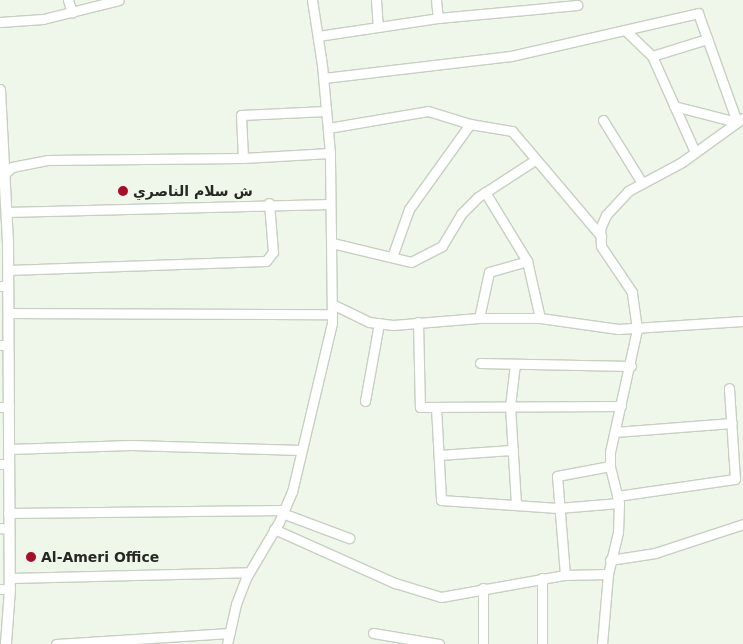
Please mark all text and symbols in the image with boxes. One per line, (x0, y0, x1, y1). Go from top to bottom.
place label: ش سلام الناصري (133, 183, 253, 199)
marker: ش سلام الناصري (117, 185, 129, 197)
place label: Al-Ameri Office (41, 549, 159, 565)
marker: Al-Ameri Office (25, 551, 37, 563)

